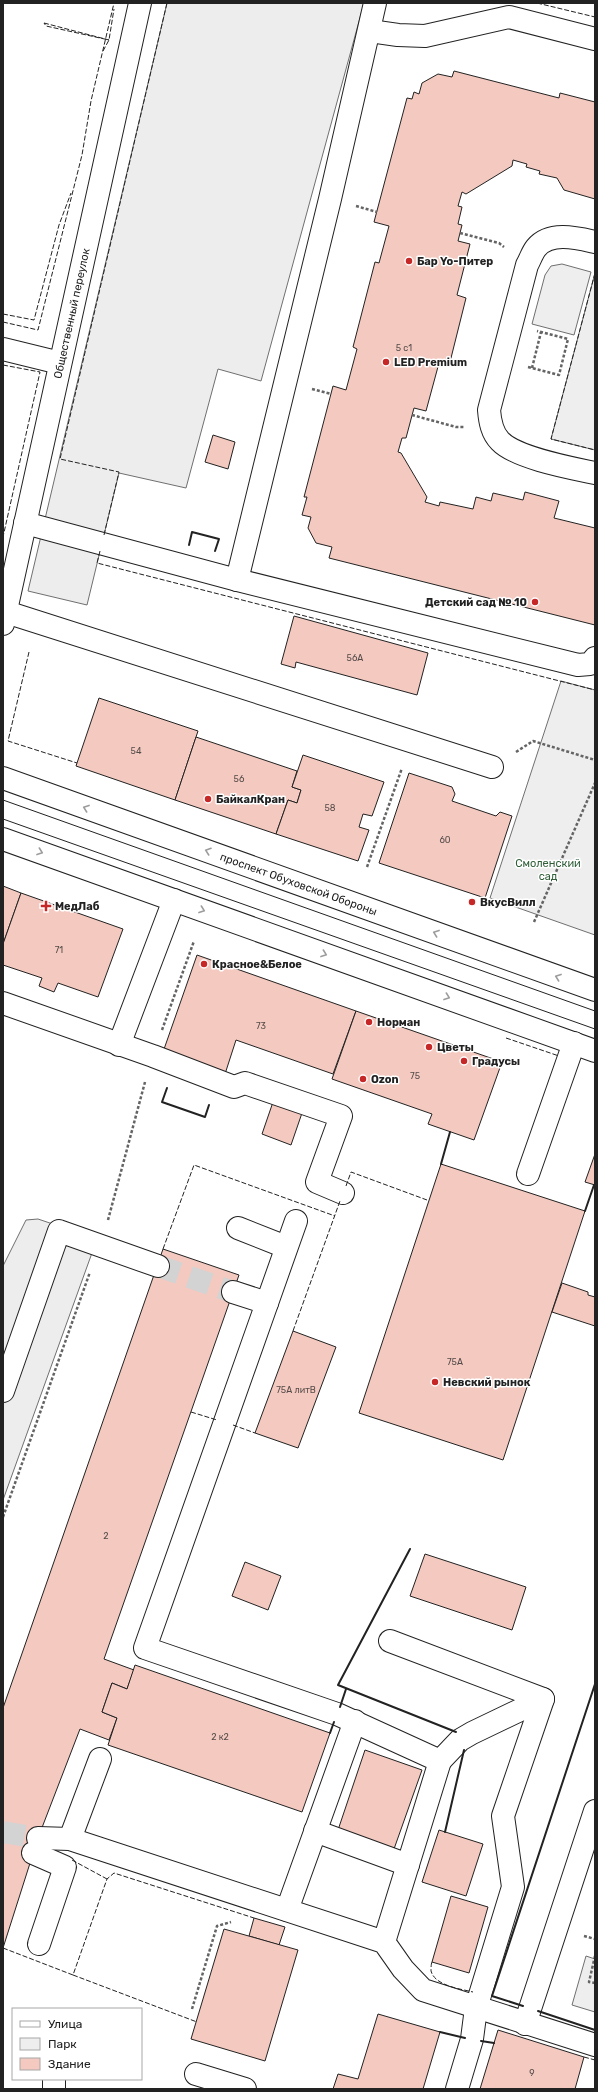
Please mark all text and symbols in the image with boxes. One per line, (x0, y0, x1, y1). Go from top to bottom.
street label: Общественный переулок (51, 247, 93, 380)
place label: Бар Yo-Питер (417, 255, 493, 268)
marker: Бар Yo-Питер (404, 256, 414, 266)
house number: 5 с1 (396, 343, 412, 353)
place label: LED Premium (394, 356, 467, 369)
marker: LED Premium (381, 357, 391, 367)
place label: Детский сад № 10 (425, 596, 527, 609)
marker: Детский сад № 10 (530, 597, 540, 607)
house number: 56А (347, 653, 363, 663)
house number: 54 (131, 746, 142, 756)
house number: 56 (234, 774, 245, 784)
place label: БайкалКран (216, 793, 285, 806)
marker: БайкалКран (203, 794, 213, 804)
house number: 58 (324, 803, 336, 813)
one-way arrow (82, 804, 89, 812)
house number: 60 (439, 835, 451, 845)
one-way arrow (36, 848, 43, 856)
one-way arrow (205, 848, 212, 856)
street label: проспект Обуховской Обороны (218, 850, 379, 918)
park label: Смоленский сад (515, 857, 581, 883)
place label: ВкусВилл (480, 896, 536, 909)
marker: ВкусВилл (467, 897, 477, 907)
marker: МедЛаб (40, 900, 52, 912)
place label: МедЛаб (55, 900, 100, 913)
one-way arrow (198, 906, 205, 914)
one-way arrow (433, 929, 440, 937)
house number: 71 (55, 945, 63, 955)
one-way arrow (321, 949, 328, 957)
place label: Красное&Белое (212, 958, 302, 971)
marker: Красное&Белое (199, 959, 209, 969)
one-way arrow (555, 973, 562, 981)
one-way arrow (443, 993, 450, 1001)
place label: Норман (377, 1016, 420, 1029)
marker: Норман (364, 1017, 374, 1027)
house number: 73 (256, 1021, 266, 1031)
place label: Цветы (437, 1041, 474, 1054)
marker: Цветы (424, 1042, 434, 1052)
place label: Градусы (472, 1055, 520, 1068)
marker: Градусы (459, 1056, 469, 1066)
house number: 75 (410, 1071, 420, 1081)
place label: Ozon (371, 1073, 399, 1086)
marker: Ozon (358, 1074, 368, 1084)
house number: 75А (447, 1357, 463, 1367)
place label: Невский рынок (443, 1376, 531, 1389)
marker: Невский рынок (430, 1377, 440, 1387)
house number: 75А литВ (276, 1385, 316, 1395)
house number: 2 (103, 1531, 109, 1541)
house number: 2 к2 (211, 1732, 229, 1742)
legend (12, 2008, 142, 2080)
text: Улица (48, 2017, 82, 2031)
text: Парк (48, 2037, 77, 2051)
text: Здание (48, 2057, 91, 2071)
house number: 9 (529, 2068, 535, 2078)

